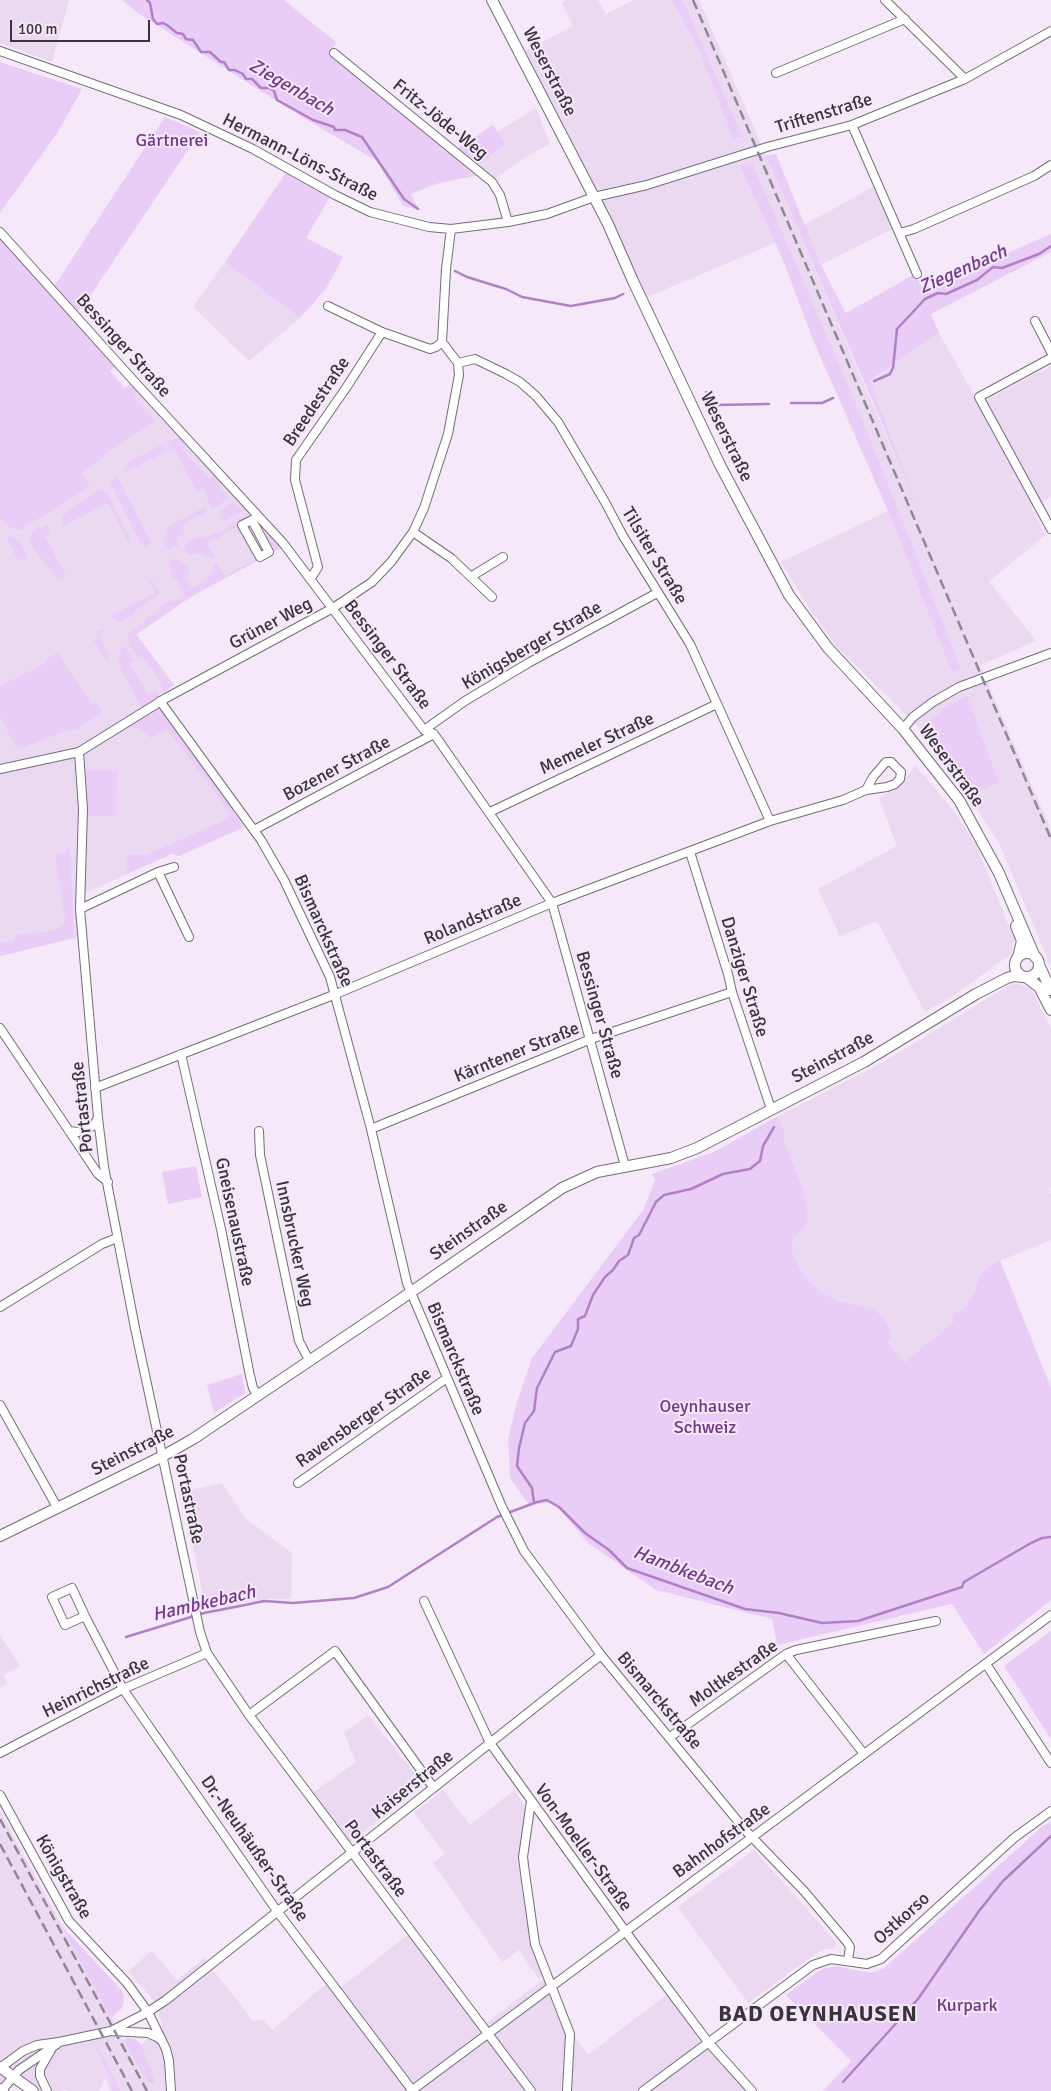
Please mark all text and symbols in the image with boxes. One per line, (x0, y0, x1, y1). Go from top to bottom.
scale bar (12, 10, 152, 42)
text: 100 m (18, 20, 58, 38)
street label: Weserstraße (517, 24, 581, 120)
water label: Ziegenbach (245, 55, 337, 121)
street label: Fritz-Jöde-Weg (388, 75, 492, 165)
street label: Triftenstraße (773, 89, 875, 139)
street label: Hermann-Löns-Straße (219, 109, 381, 207)
park label: Gärtnerei (136, 130, 208, 152)
water label: Ziegenbach (915, 240, 1011, 300)
street label: Bessinger Straße (71, 290, 175, 402)
street label: Breedestraße (279, 353, 355, 451)
street label: Weserstraße (695, 389, 757, 485)
street label: Tilsiter Straße (617, 503, 691, 609)
street label: Grüner Weg (226, 593, 316, 655)
street label: Bessinger Straße (339, 596, 435, 714)
street label: Königsberger Straße (458, 597, 606, 695)
street label: Memeler Straße (536, 708, 658, 780)
street label: Weserstraße (914, 720, 988, 812)
street label: Bozener Straße (280, 732, 394, 806)
street label: Bismarckstraße (289, 871, 357, 991)
street label: Rolandstraße (421, 890, 525, 950)
street label: Danziger Straße (715, 914, 773, 1040)
street label: Bessinger Straße (570, 949, 628, 1081)
street label: Kärntener Straße (451, 1018, 583, 1088)
street label: Steinstraße (788, 1027, 878, 1089)
street label: Portastraße (67, 1060, 99, 1154)
street label: Gneisenaustraße (210, 1156, 258, 1288)
street label: Innsbrucker Weg (270, 1179, 318, 1309)
street label: Steinstraße (426, 1196, 512, 1266)
street label: Bismarckstraße (421, 1299, 489, 1419)
street label: Ravensberger Straße (292, 1363, 436, 1473)
park label: Oeynhauser Schweiz (659, 1396, 751, 1438)
street label: Steinstraße (88, 1421, 178, 1481)
street label: Portastraße (168, 1452, 208, 1546)
water label: Hambkebach (630, 1542, 736, 1600)
water label: Hambkebach (150, 1581, 258, 1627)
street label: Moltkestraße (686, 1636, 782, 1712)
street label: Bismarckstraße (612, 1648, 706, 1754)
street label: Heinrichstraße (39, 1653, 153, 1723)
street label: Kaiserstraße (368, 1746, 458, 1824)
street label: Dr.-Neuhäußer-Straße (195, 1772, 313, 1926)
street label: Von-Moeller-Straße (530, 1780, 636, 1916)
street label: Bahnhofstraße (669, 1799, 775, 1883)
street label: Portastraße (339, 1816, 411, 1902)
street label: Königstraße (30, 1831, 96, 1923)
street label: Ostkorso (870, 1888, 934, 1950)
park label: Kurpark (936, 1995, 998, 2017)
district label: BAD OEYNHAUSEN (717, 2002, 919, 2028)

